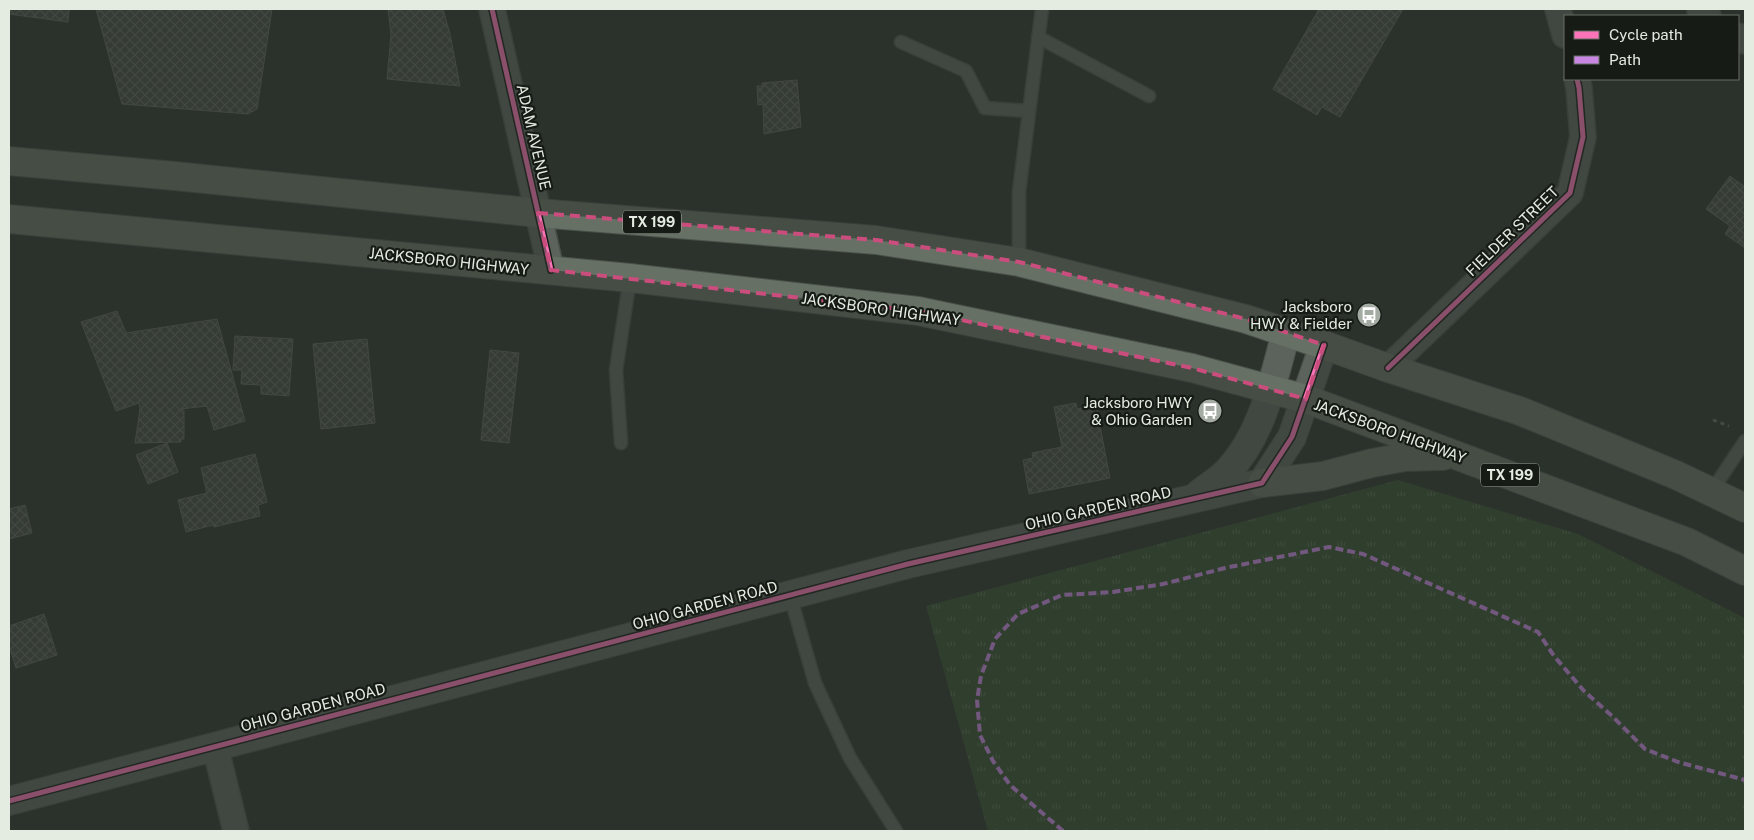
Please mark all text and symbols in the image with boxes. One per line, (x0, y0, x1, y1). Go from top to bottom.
legend (1564, 15, 1739, 80)
text: Cycle path (1609, 26, 1683, 43)
text: Path (1609, 51, 1641, 68)
street label: ADAM AVENUE (514, 83, 554, 191)
street label: FIELDER STREET (1462, 183, 1562, 279)
road number: TX 199 (623, 210, 681, 233)
street label: JACKSBORO HIGHWAY (368, 244, 530, 278)
street label: JACKSBORO HIGHWAY (800, 289, 962, 329)
place label: Jacksboro HWY & Fielder (1250, 298, 1352, 332)
bus stop icon: Jacksboro HWY & Fielder (1356, 302, 1382, 328)
place label: Jacksboro HWY & Ohio Garden (1083, 394, 1192, 428)
street label: JACKSBORO HIGHWAY (1312, 396, 1468, 466)
bus stop icon: Jacksboro HWY & Ohio Garden (1197, 398, 1223, 424)
road number: TX 199 (1481, 464, 1539, 486)
street label: OHIO GARDEN ROAD (1023, 483, 1173, 533)
street label: OHIO GARDEN ROAD (631, 577, 779, 633)
street label: OHIO GARDEN ROAD (239, 679, 387, 735)

